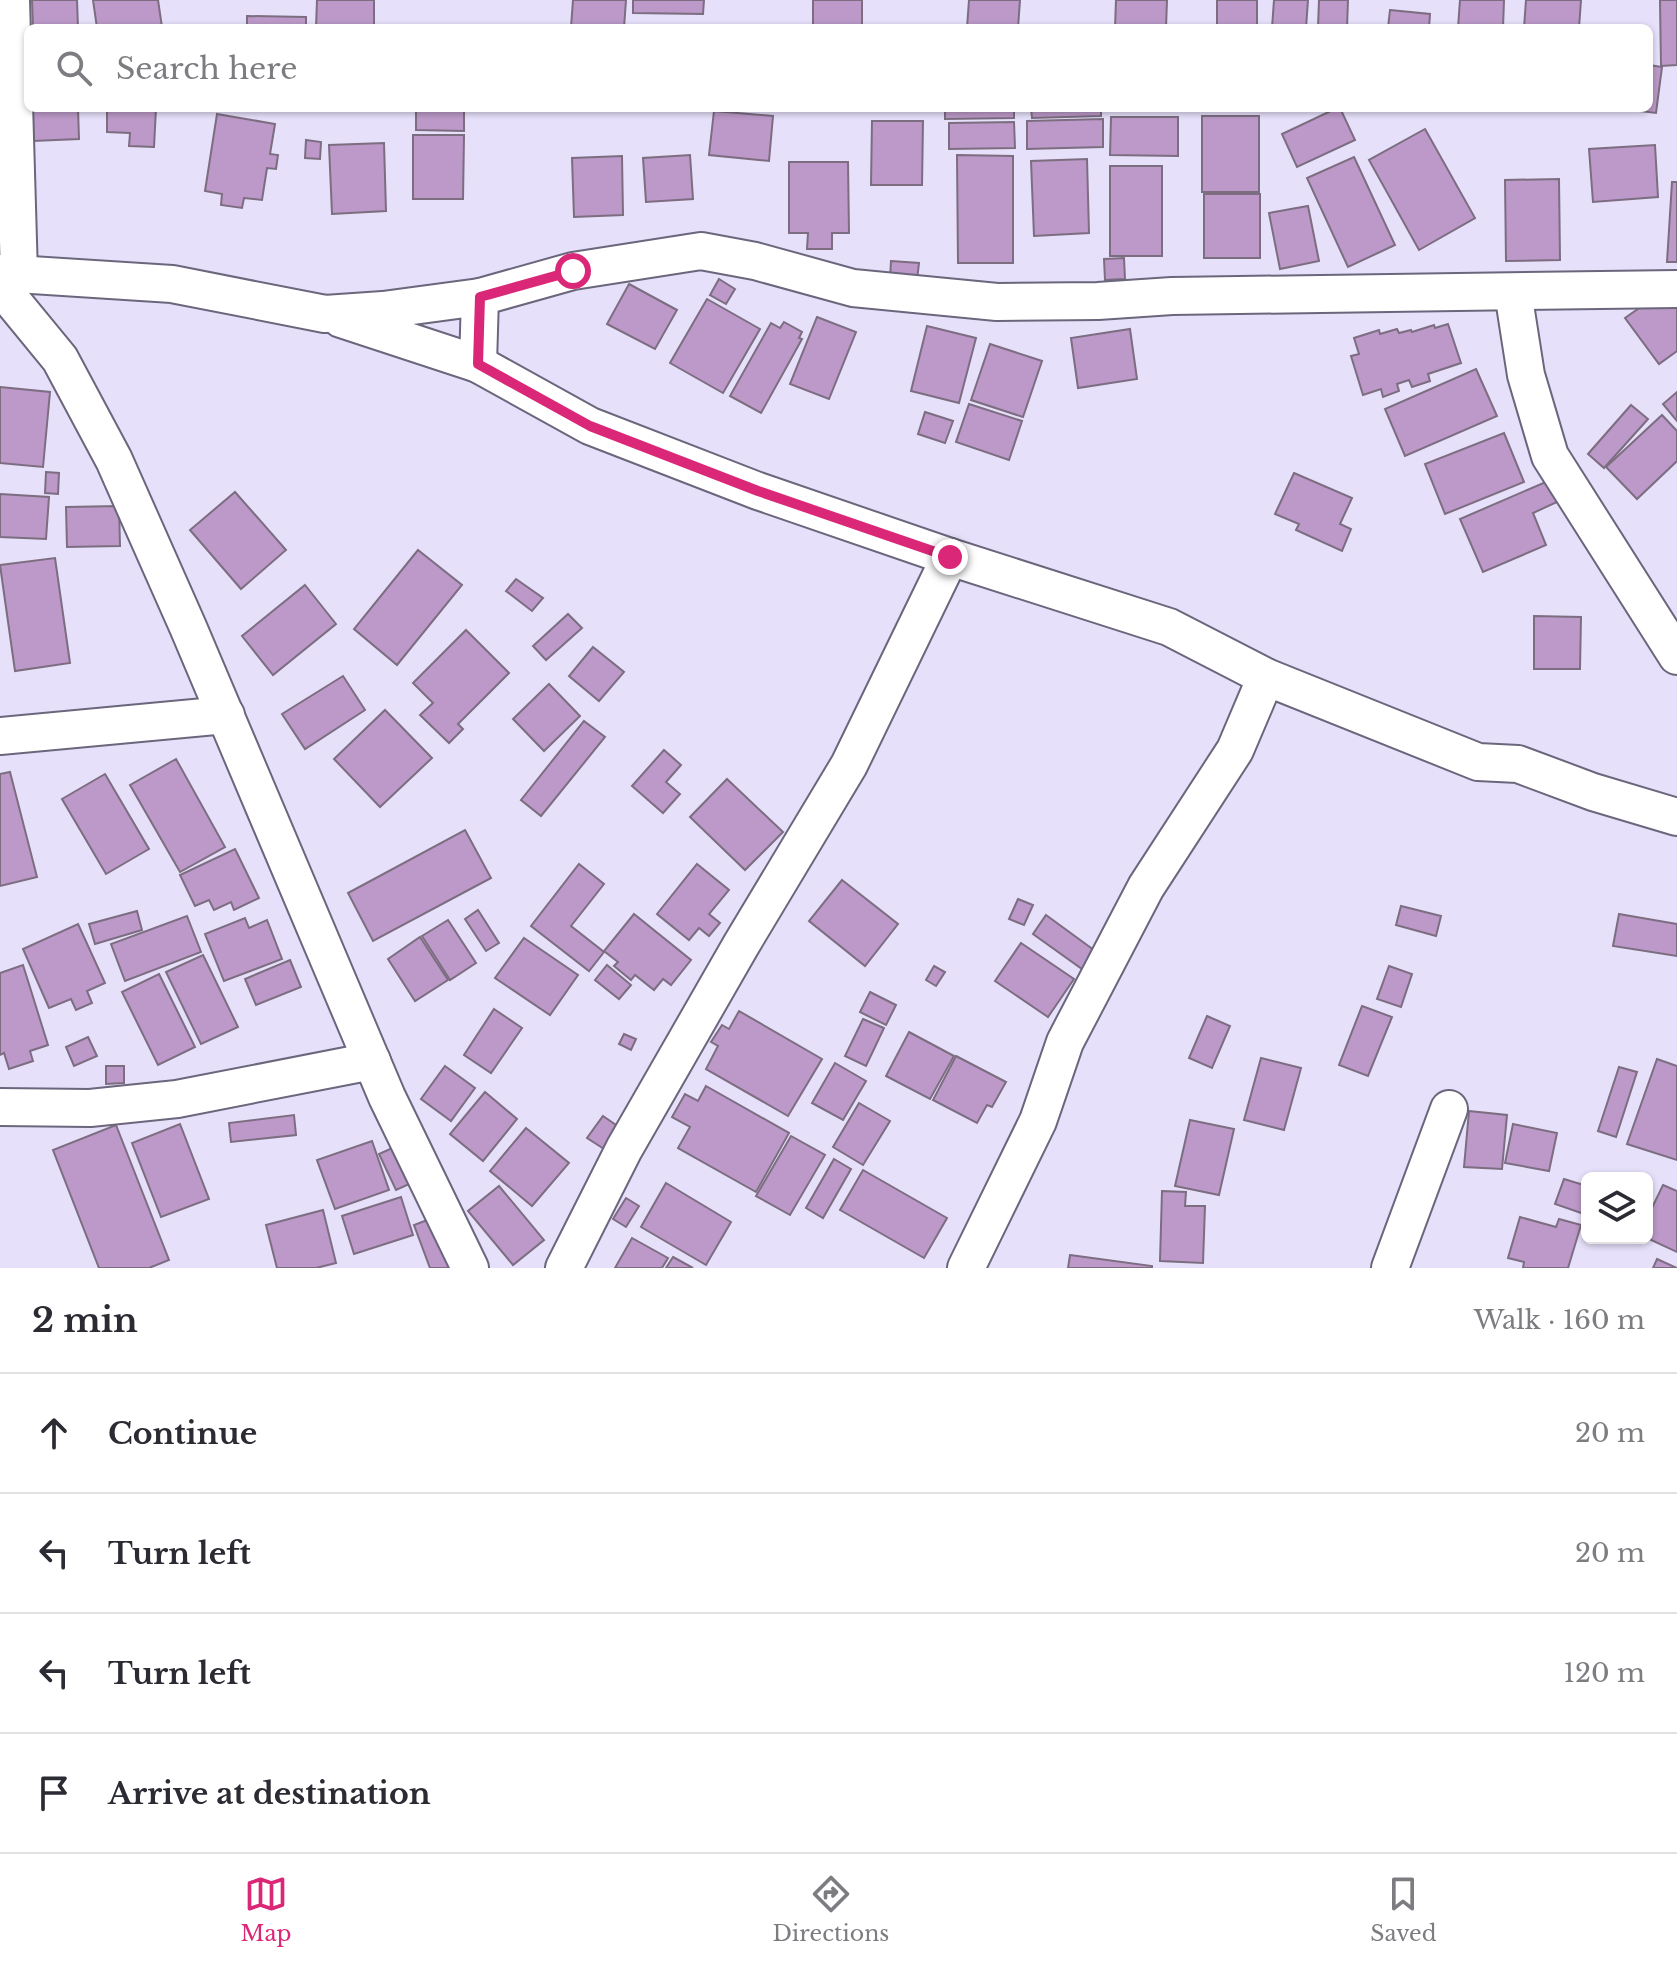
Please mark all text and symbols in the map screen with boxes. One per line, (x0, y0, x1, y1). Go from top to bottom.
search box (24, 24, 1653, 112)
icon: search (52, 46, 96, 90)
text: Search here (116, 50, 297, 87)
route start (555, 253, 591, 289)
route end (932, 539, 968, 575)
map controls (1581, 1172, 1653, 1244)
button: layers (1581, 1172, 1653, 1244)
text: 2 min (32, 1299, 138, 1341)
text: Walk · 160 m (1474, 1304, 1645, 1336)
icon: ahead (32, 1411, 76, 1455)
text: Continue (108, 1415, 257, 1452)
text: 20 m (1575, 1417, 1645, 1449)
icon: left (32, 1531, 76, 1575)
text: Turn left (108, 1535, 251, 1572)
text: 20 m (1575, 1537, 1645, 1569)
icon: left (32, 1651, 76, 1695)
text: Turn left (108, 1655, 251, 1692)
text: 120 m (1563, 1657, 1645, 1689)
icon: arrive (32, 1771, 76, 1815)
text: Arrive at destination (108, 1775, 431, 1812)
tab: Map (240, 1872, 292, 1947)
tab: Directions (772, 1872, 889, 1947)
tab: Saved (1370, 1872, 1437, 1947)

